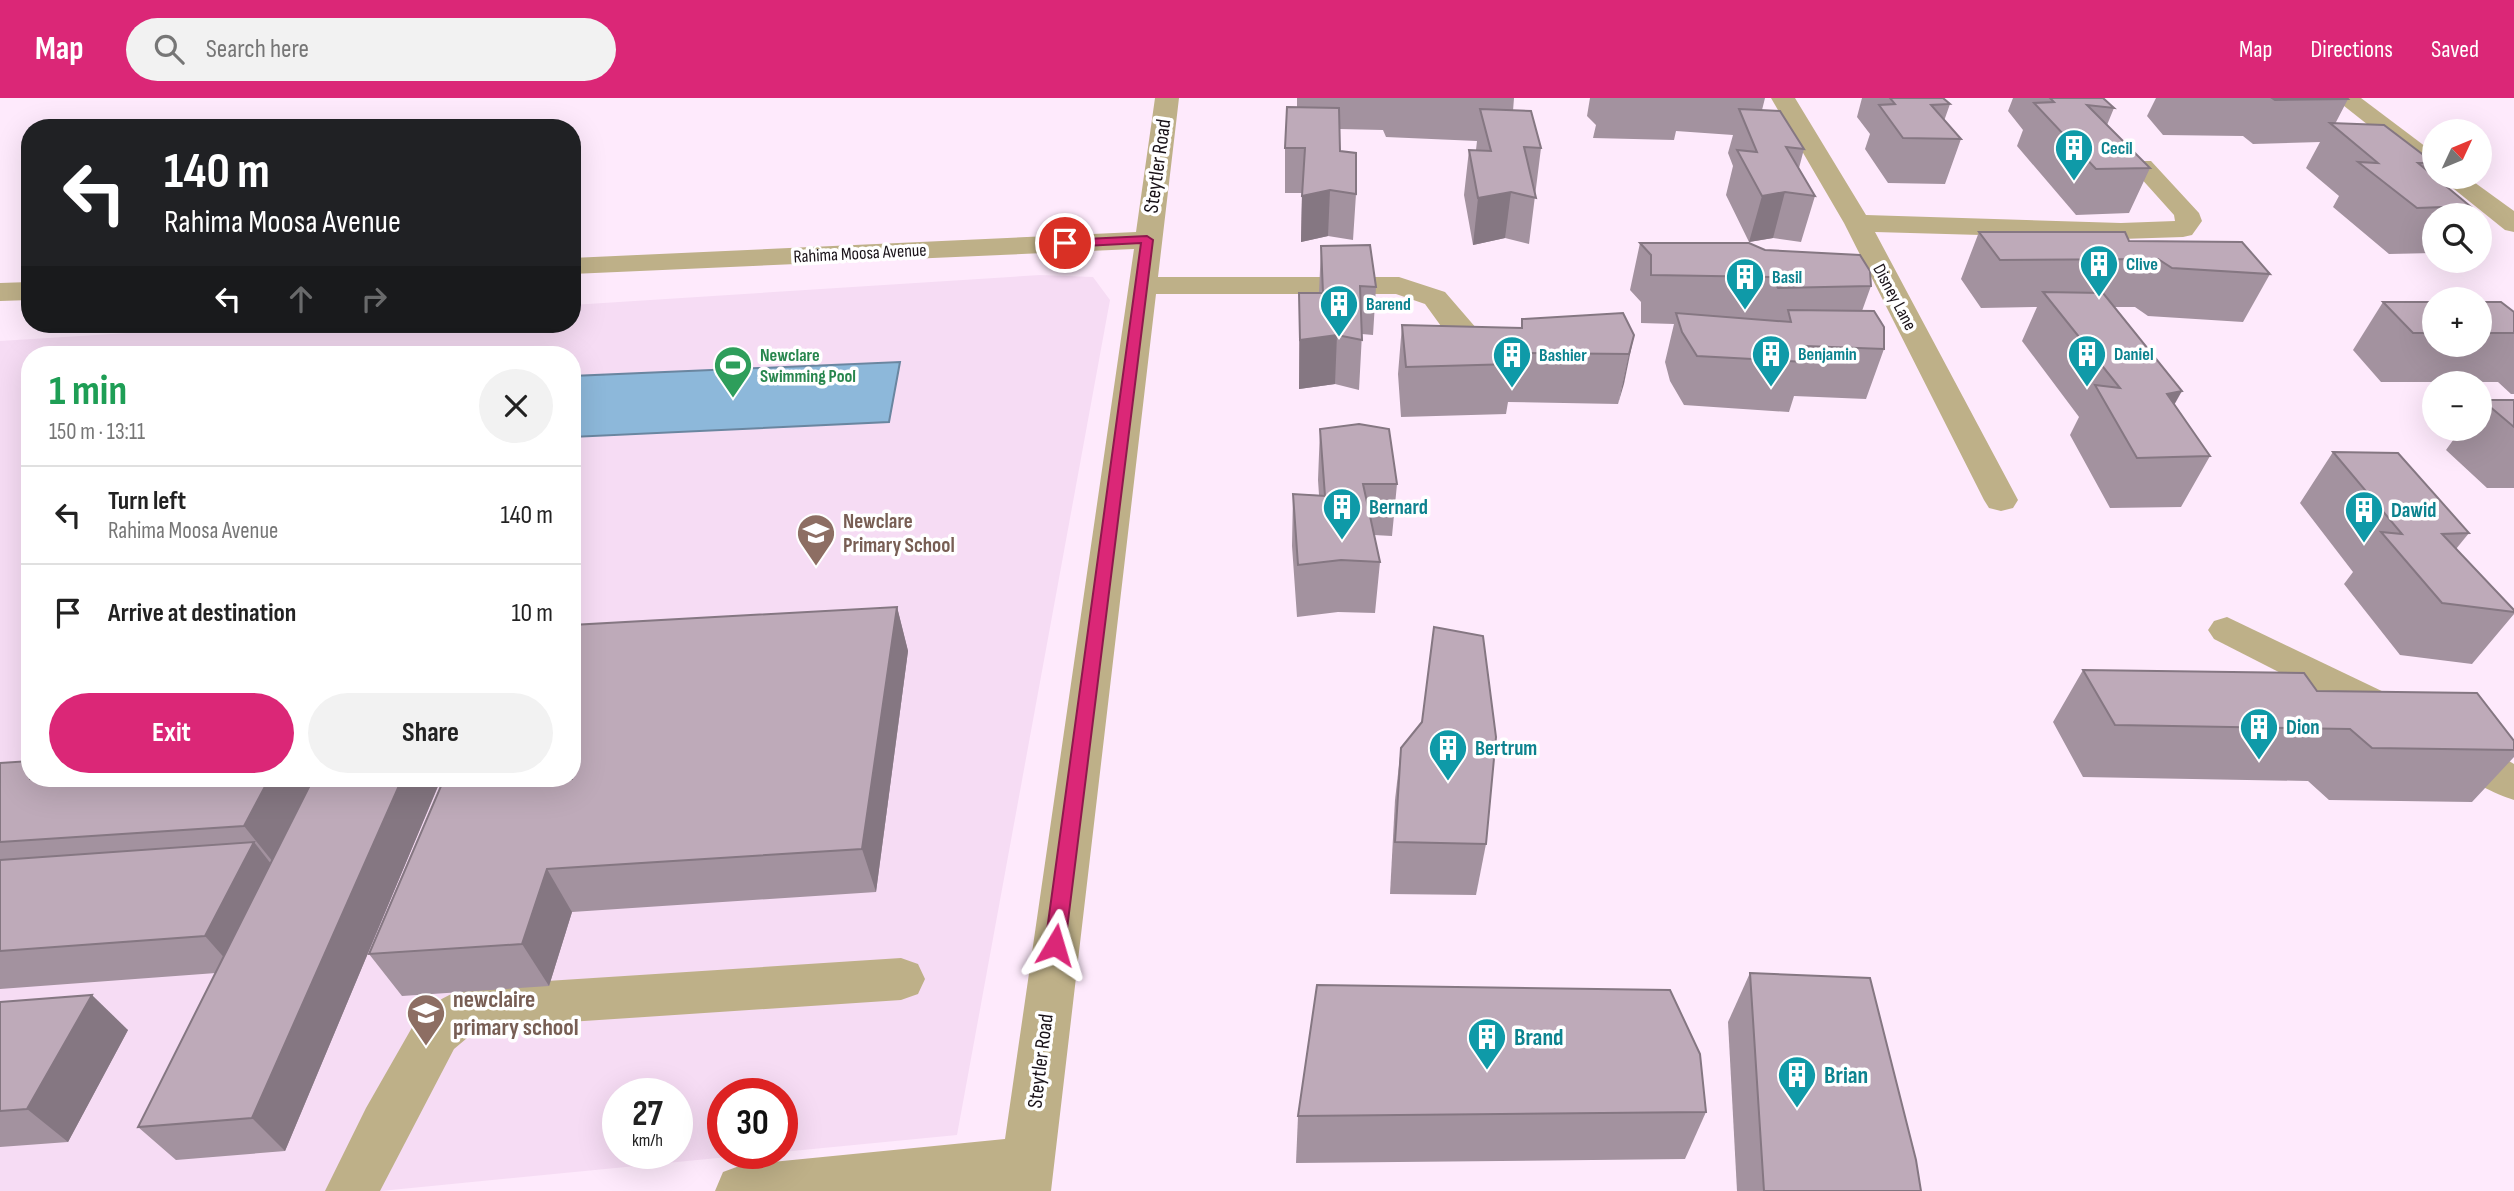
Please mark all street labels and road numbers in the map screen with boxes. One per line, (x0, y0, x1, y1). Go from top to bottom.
street label: Steytler Road (1139, 117, 1176, 215)
street label: Rahima Moosa Avenue (793, 240, 927, 267)
street label: Disney Lane (1868, 261, 1921, 334)
street label: Steytler Road (1022, 1012, 1059, 1110)

